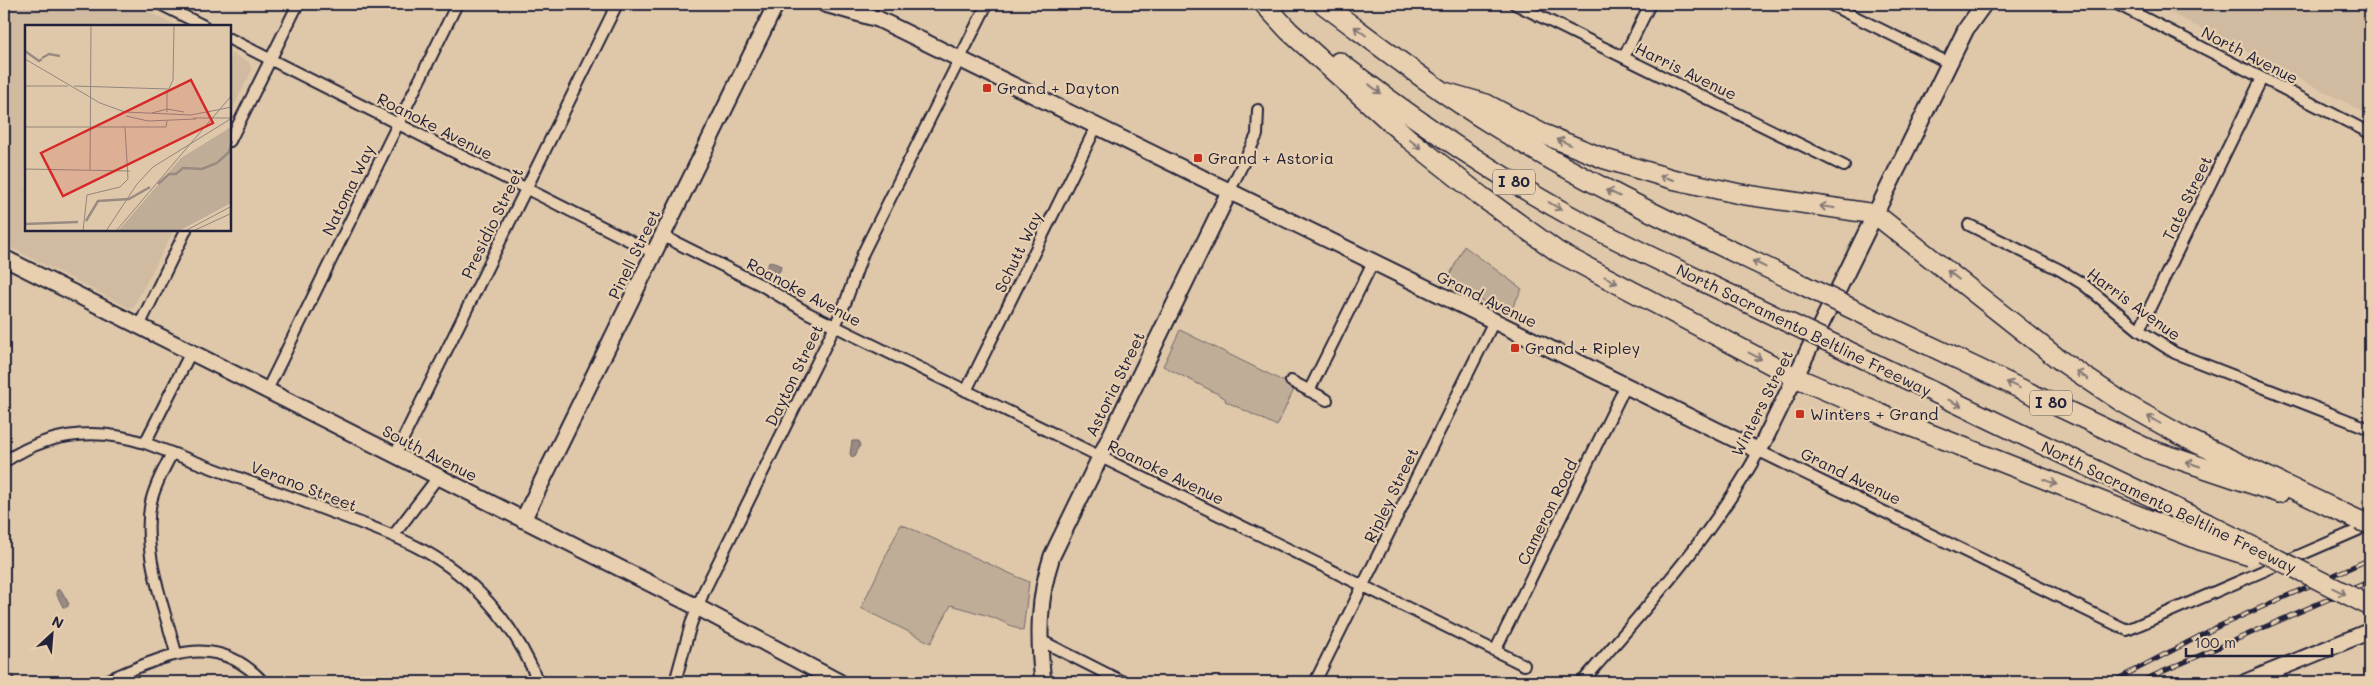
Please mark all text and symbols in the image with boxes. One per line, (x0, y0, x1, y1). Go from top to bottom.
street label: North Avenue (2198, 21, 2302, 88)
inset map (25, 25, 231, 231)
one-way arrow (1353, 26, 1367, 36)
street label: Harris Avenue (1632, 37, 1741, 104)
place label: Grand + Dayton (997, 77, 1119, 98)
marker: Grand + Dayton (981, 82, 993, 94)
one-way arrow (1368, 84, 1381, 95)
street label: Roanoke Avenue (374, 87, 497, 164)
one-way arrow (1557, 137, 1572, 146)
one-way arrow (1408, 138, 1421, 149)
street label: Natoma Way (317, 141, 379, 239)
place label: Grand + Astoria (1208, 147, 1334, 168)
marker: Grand + Astoria (1192, 152, 1204, 164)
street label: Tate Street (2157, 152, 2216, 244)
street label: Presidio Street (456, 164, 528, 282)
road number: I 80 (1493, 170, 1535, 194)
one-way arrow (1660, 172, 1676, 182)
one-way arrow (1606, 188, 1621, 197)
one-way arrow (1819, 201, 1835, 211)
one-way arrow (1547, 202, 1561, 212)
street label: Pinell Street (603, 205, 664, 302)
street label: Schutt Way (989, 208, 1046, 296)
street label: Roanoke Avenue (743, 252, 865, 331)
street label: North Sacramento Beltline Freeway (1673, 258, 1935, 401)
one-way arrow (1752, 259, 1767, 268)
street label: Harris Avenue (2083, 263, 2185, 345)
street label: Grand Avenue (1433, 265, 1541, 332)
one-way arrow (1947, 270, 1960, 281)
one-way arrow (1604, 275, 1619, 285)
street label: Dayton Street (760, 320, 827, 429)
street label: Astoria Street (1080, 328, 1149, 440)
place label: Grand + Ripley (1525, 337, 1640, 358)
marker: Grand + Ripley (1509, 342, 1521, 354)
street label: Winters Street (1726, 346, 1797, 459)
one-way arrow (1748, 351, 1763, 361)
one-way arrow (2075, 370, 2089, 380)
one-way arrow (2005, 379, 2020, 389)
road number: I 80 (2030, 390, 2072, 416)
one-way arrow (1947, 398, 1962, 408)
place label: Winters + Grand (1810, 403, 1938, 424)
marker: Winters + Grand (1794, 408, 1806, 420)
one-way arrow (2147, 414, 2161, 424)
street label: South Avenue (379, 420, 481, 485)
street label: Roanoke Avenue (1105, 434, 1228, 509)
street label: North Sacramento Beltline Freeway (2038, 435, 2300, 578)
street label: Grand Avenue (1797, 442, 1905, 509)
street label: Ripley Street (1358, 444, 1423, 546)
street label: Cameron Road (1512, 455, 1581, 568)
street label: Verano Street (248, 456, 360, 516)
one-way arrow (2186, 459, 2201, 468)
one-way arrow (2042, 478, 2057, 487)
one-way arrow (2331, 587, 2346, 596)
north arrow (28, 608, 78, 658)
text: N (49, 611, 67, 633)
scale bar (2186, 626, 2333, 658)
text: 100 m (2194, 632, 2236, 652)

